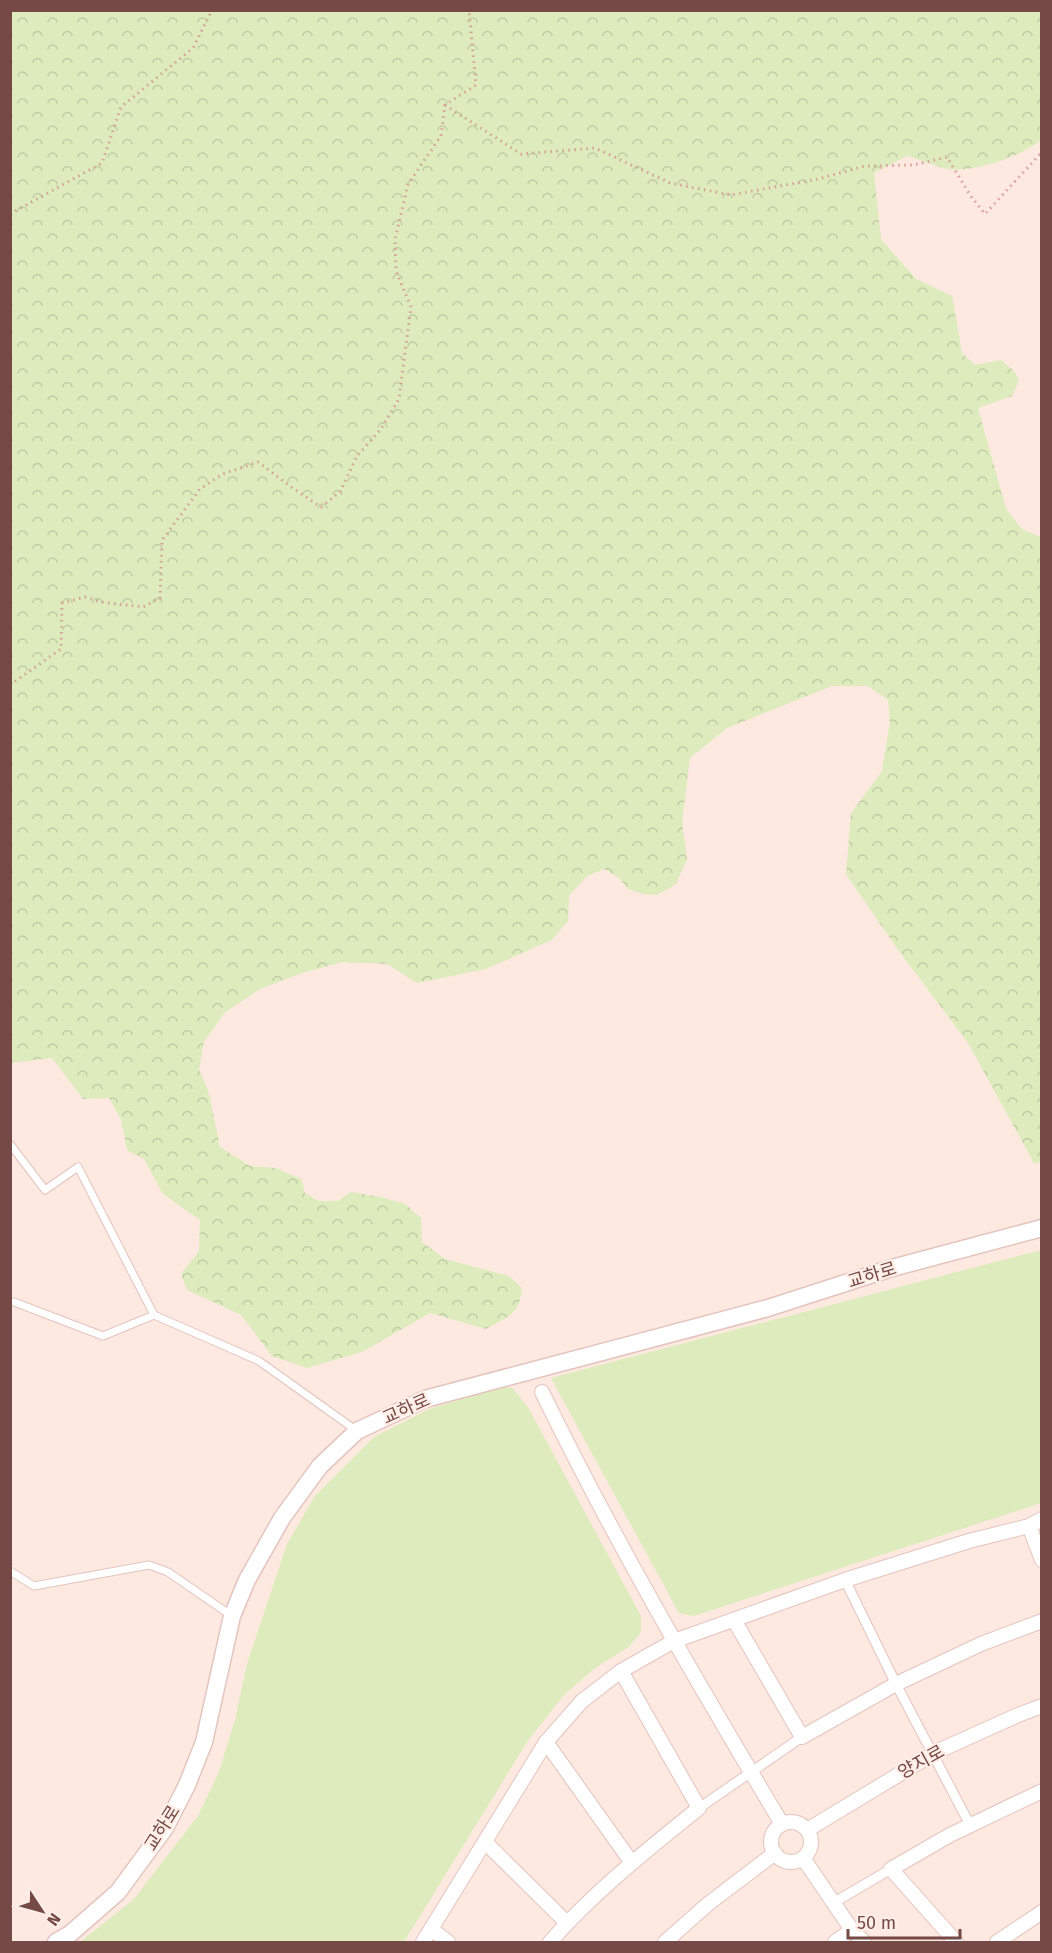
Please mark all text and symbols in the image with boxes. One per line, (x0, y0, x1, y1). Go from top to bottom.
street label: 교하로 (845, 1257, 899, 1293)
street label: 교하로 (379, 1389, 433, 1429)
street label: 양지로 (894, 1740, 948, 1784)
street label: 교하로 (140, 1801, 184, 1855)
north arrow (12, 1881, 72, 1941)
scale bar (848, 1902, 960, 1940)
text: N (43, 1910, 65, 1929)
text: 50 m (857, 1912, 896, 1934)

